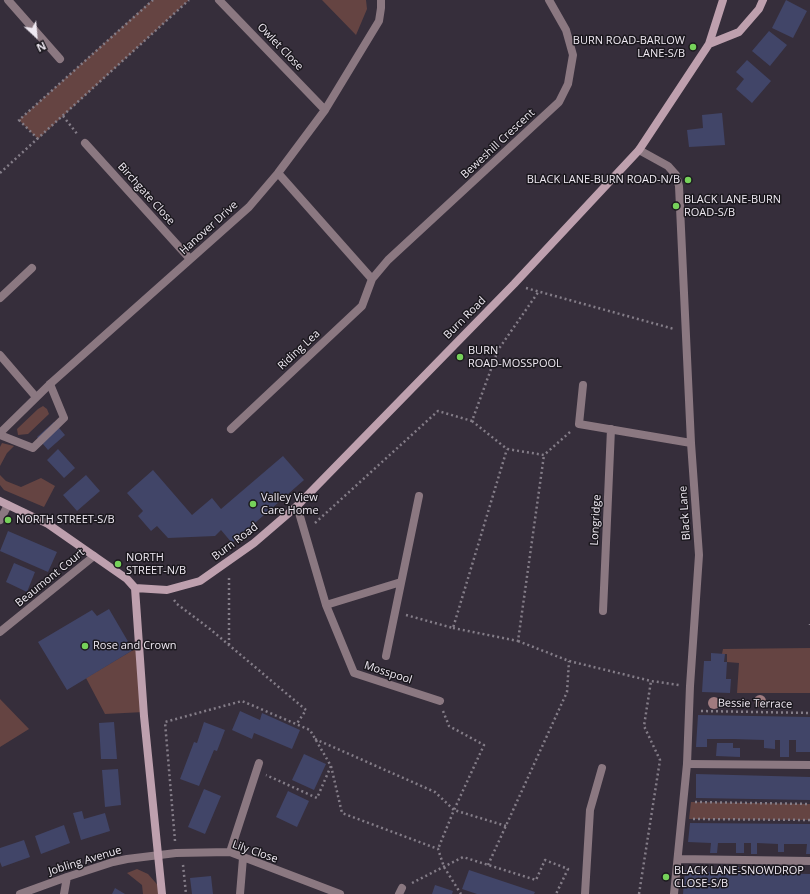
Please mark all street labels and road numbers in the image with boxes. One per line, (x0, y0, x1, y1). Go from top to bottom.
street label: Owlet Close (254, 21, 306, 73)
street label: Beweshill Crescent (458, 106, 538, 182)
street label: Birchgate Close (115, 160, 177, 228)
street label: Hanover Drive (177, 198, 241, 258)
street label: Burn Road (441, 294, 489, 342)
street label: Riding Lea (275, 327, 323, 373)
street label: Black Lane (677, 485, 693, 541)
street label: Longridge (588, 494, 604, 546)
street label: Burn Road (209, 520, 261, 564)
street label: Beaumont Court (13, 546, 87, 610)
street label: Mosspool (362, 659, 414, 687)
street label: Bessie Terrace (718, 697, 792, 711)
street label: Lily Close (230, 838, 280, 866)
street label: Jobling Avenue (47, 844, 123, 878)

